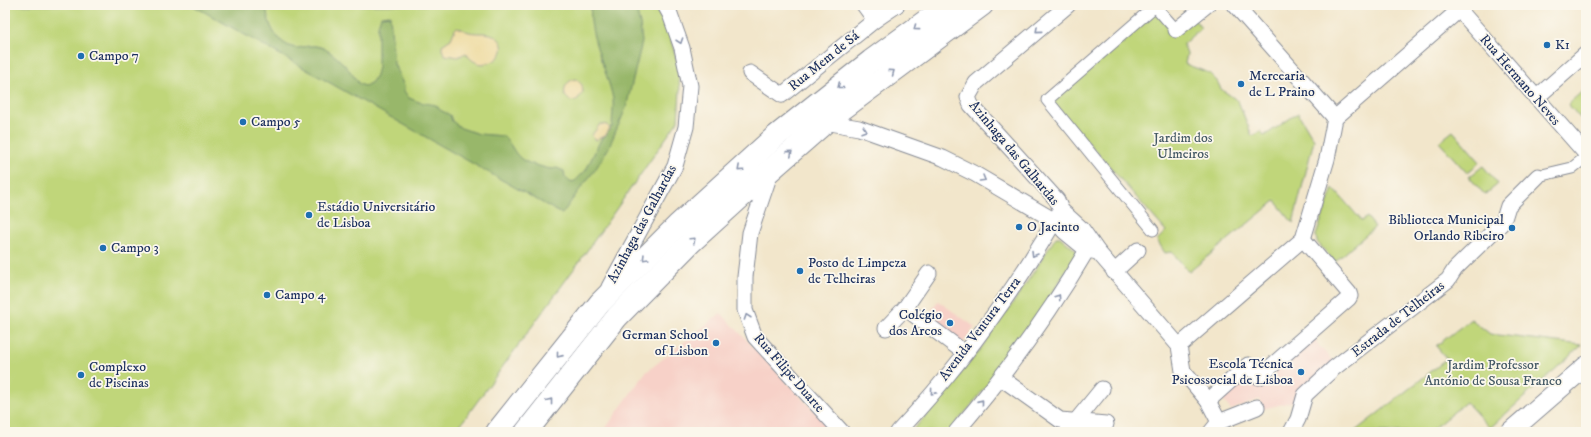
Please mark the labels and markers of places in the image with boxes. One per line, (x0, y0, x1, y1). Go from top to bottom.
place label: K1 (1555, 36, 1570, 54)
marker: K1 (1542, 40, 1552, 50)
place label: Campo 7 (89, 47, 139, 65)
marker: Campo 7 (76, 51, 86, 61)
place label: Mercearia de L Praino (1249, 67, 1315, 101)
marker: Mercearia de L Praino (1236, 79, 1246, 89)
place label: Campo 5 (251, 113, 301, 131)
marker: Campo 5 (238, 117, 248, 127)
place label: Estádio Universitário de Lisboa (317, 198, 435, 232)
marker: Estádio Universitário de Lisboa (304, 210, 314, 220)
place label: Biblioteca Municipal Orlando Ribeiro (1388, 211, 1505, 245)
place label: O Jacinto (1027, 218, 1080, 236)
marker: O Jacinto (1014, 222, 1024, 232)
marker: Biblioteca Municipal Orlando Ribeiro (1507, 223, 1517, 233)
place label: Campo 3 (111, 239, 159, 257)
marker: Campo 3 (98, 243, 108, 253)
place label: Posto de Limpeza de Telheiras (808, 254, 907, 288)
marker: Posto de Limpeza de Telheiras (795, 266, 805, 276)
place label: Campo 4 (275, 286, 327, 304)
marker: Campo 4 (262, 290, 272, 300)
place label: Colégio dos Arcos (889, 306, 942, 340)
marker: Colégio dos Arcos (945, 318, 955, 328)
place label: German School of Lisbon (622, 326, 709, 360)
marker: German School of Lisbon (711, 338, 721, 348)
place label: Escola Técnica Psicossocial de Lisboa (1171, 355, 1293, 389)
place label: Complexo de Piscinas (89, 358, 149, 392)
marker: Escola Técnica Psicossocial de Lisboa (1296, 367, 1306, 377)
marker: Complexo de Piscinas (76, 370, 86, 380)

